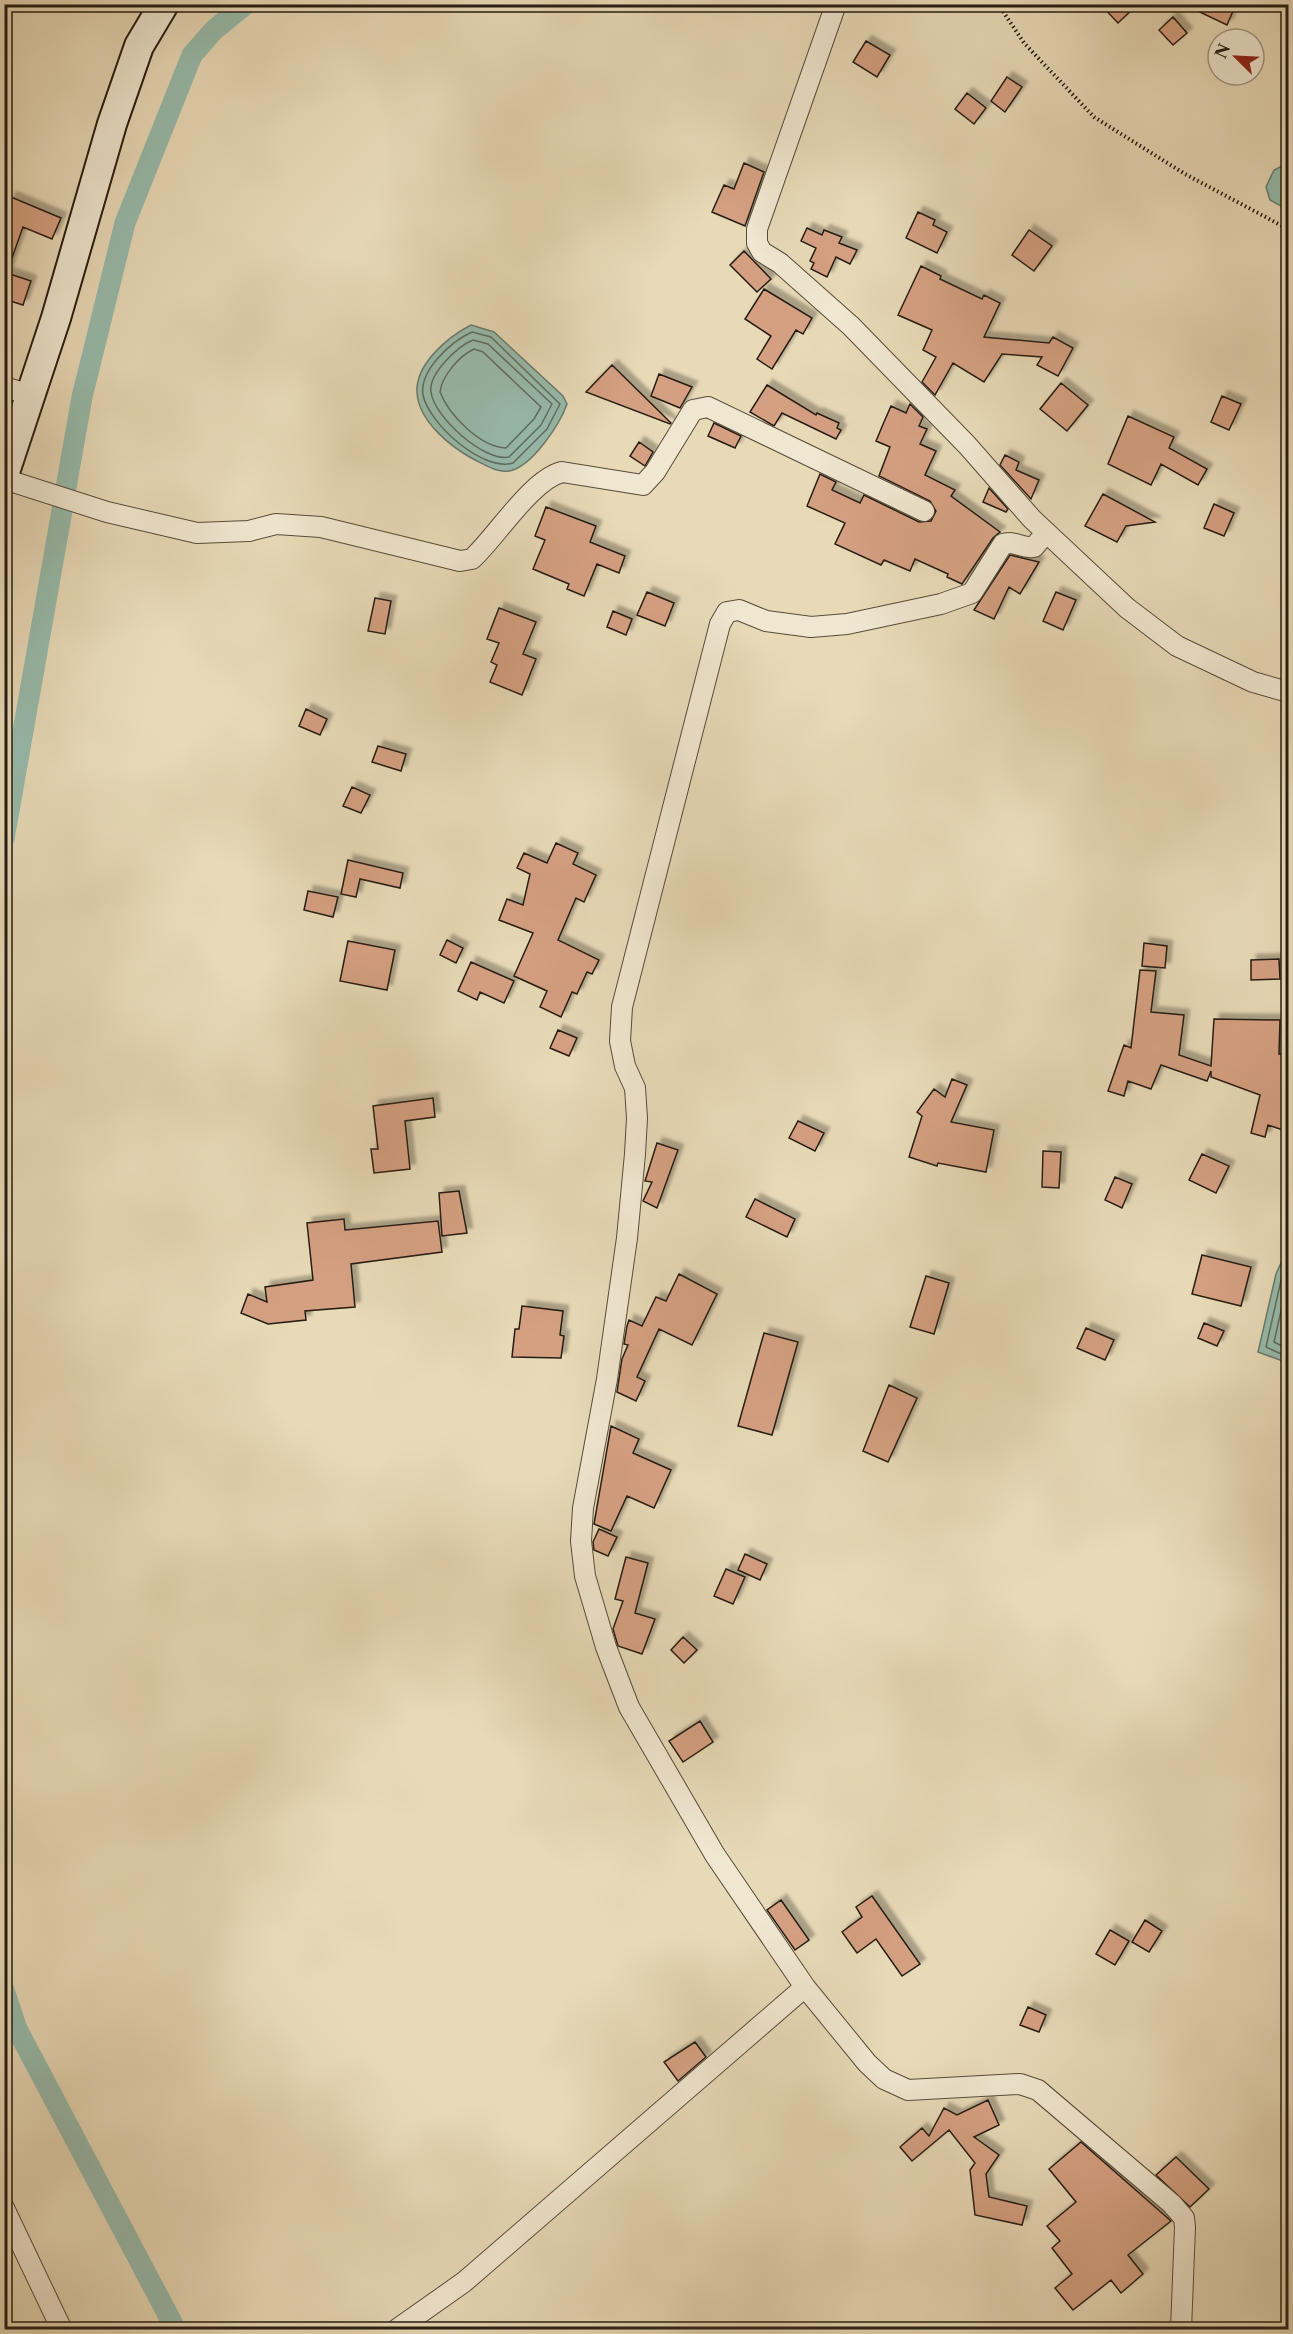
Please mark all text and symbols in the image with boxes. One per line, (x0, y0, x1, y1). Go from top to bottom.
north arrow (1206, 27, 1266, 87)
text: N (1210, 40, 1234, 61)

